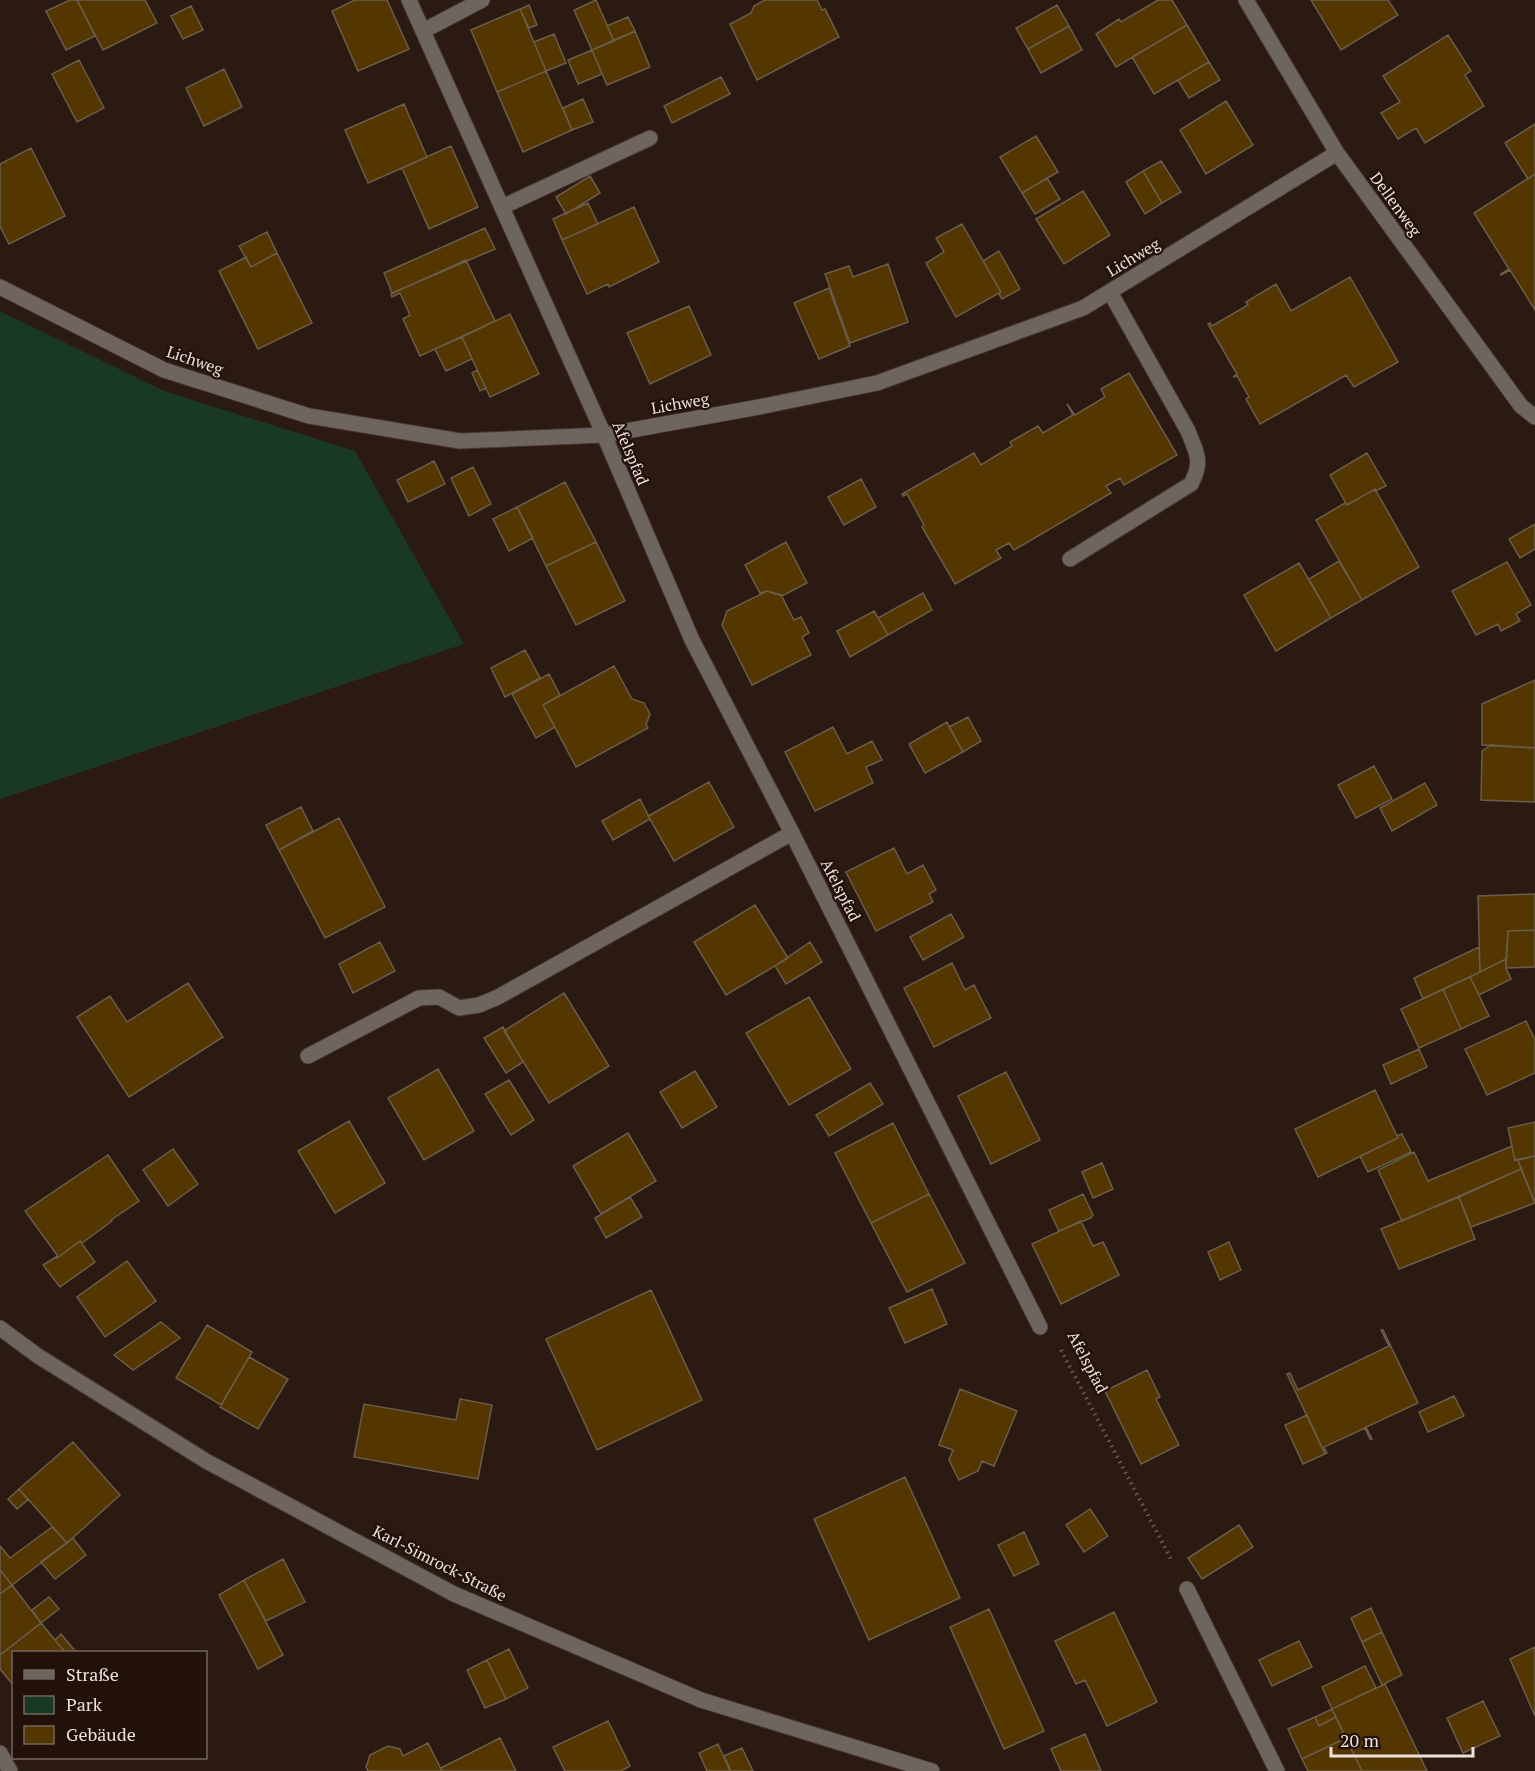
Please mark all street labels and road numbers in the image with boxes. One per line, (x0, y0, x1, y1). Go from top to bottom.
street label: Dellenweg (1365, 167, 1427, 241)
street label: Lichweg (1102, 232, 1164, 281)
street label: Lichweg (164, 340, 227, 380)
street label: Lichweg (649, 387, 711, 419)
street label: Afelspfad (608, 418, 654, 488)
street label: Afelspfad (816, 855, 866, 925)
street label: Afelspfad (1062, 1327, 1114, 1397)
street label: Karl-Simrock-Straße (369, 1520, 511, 1606)

